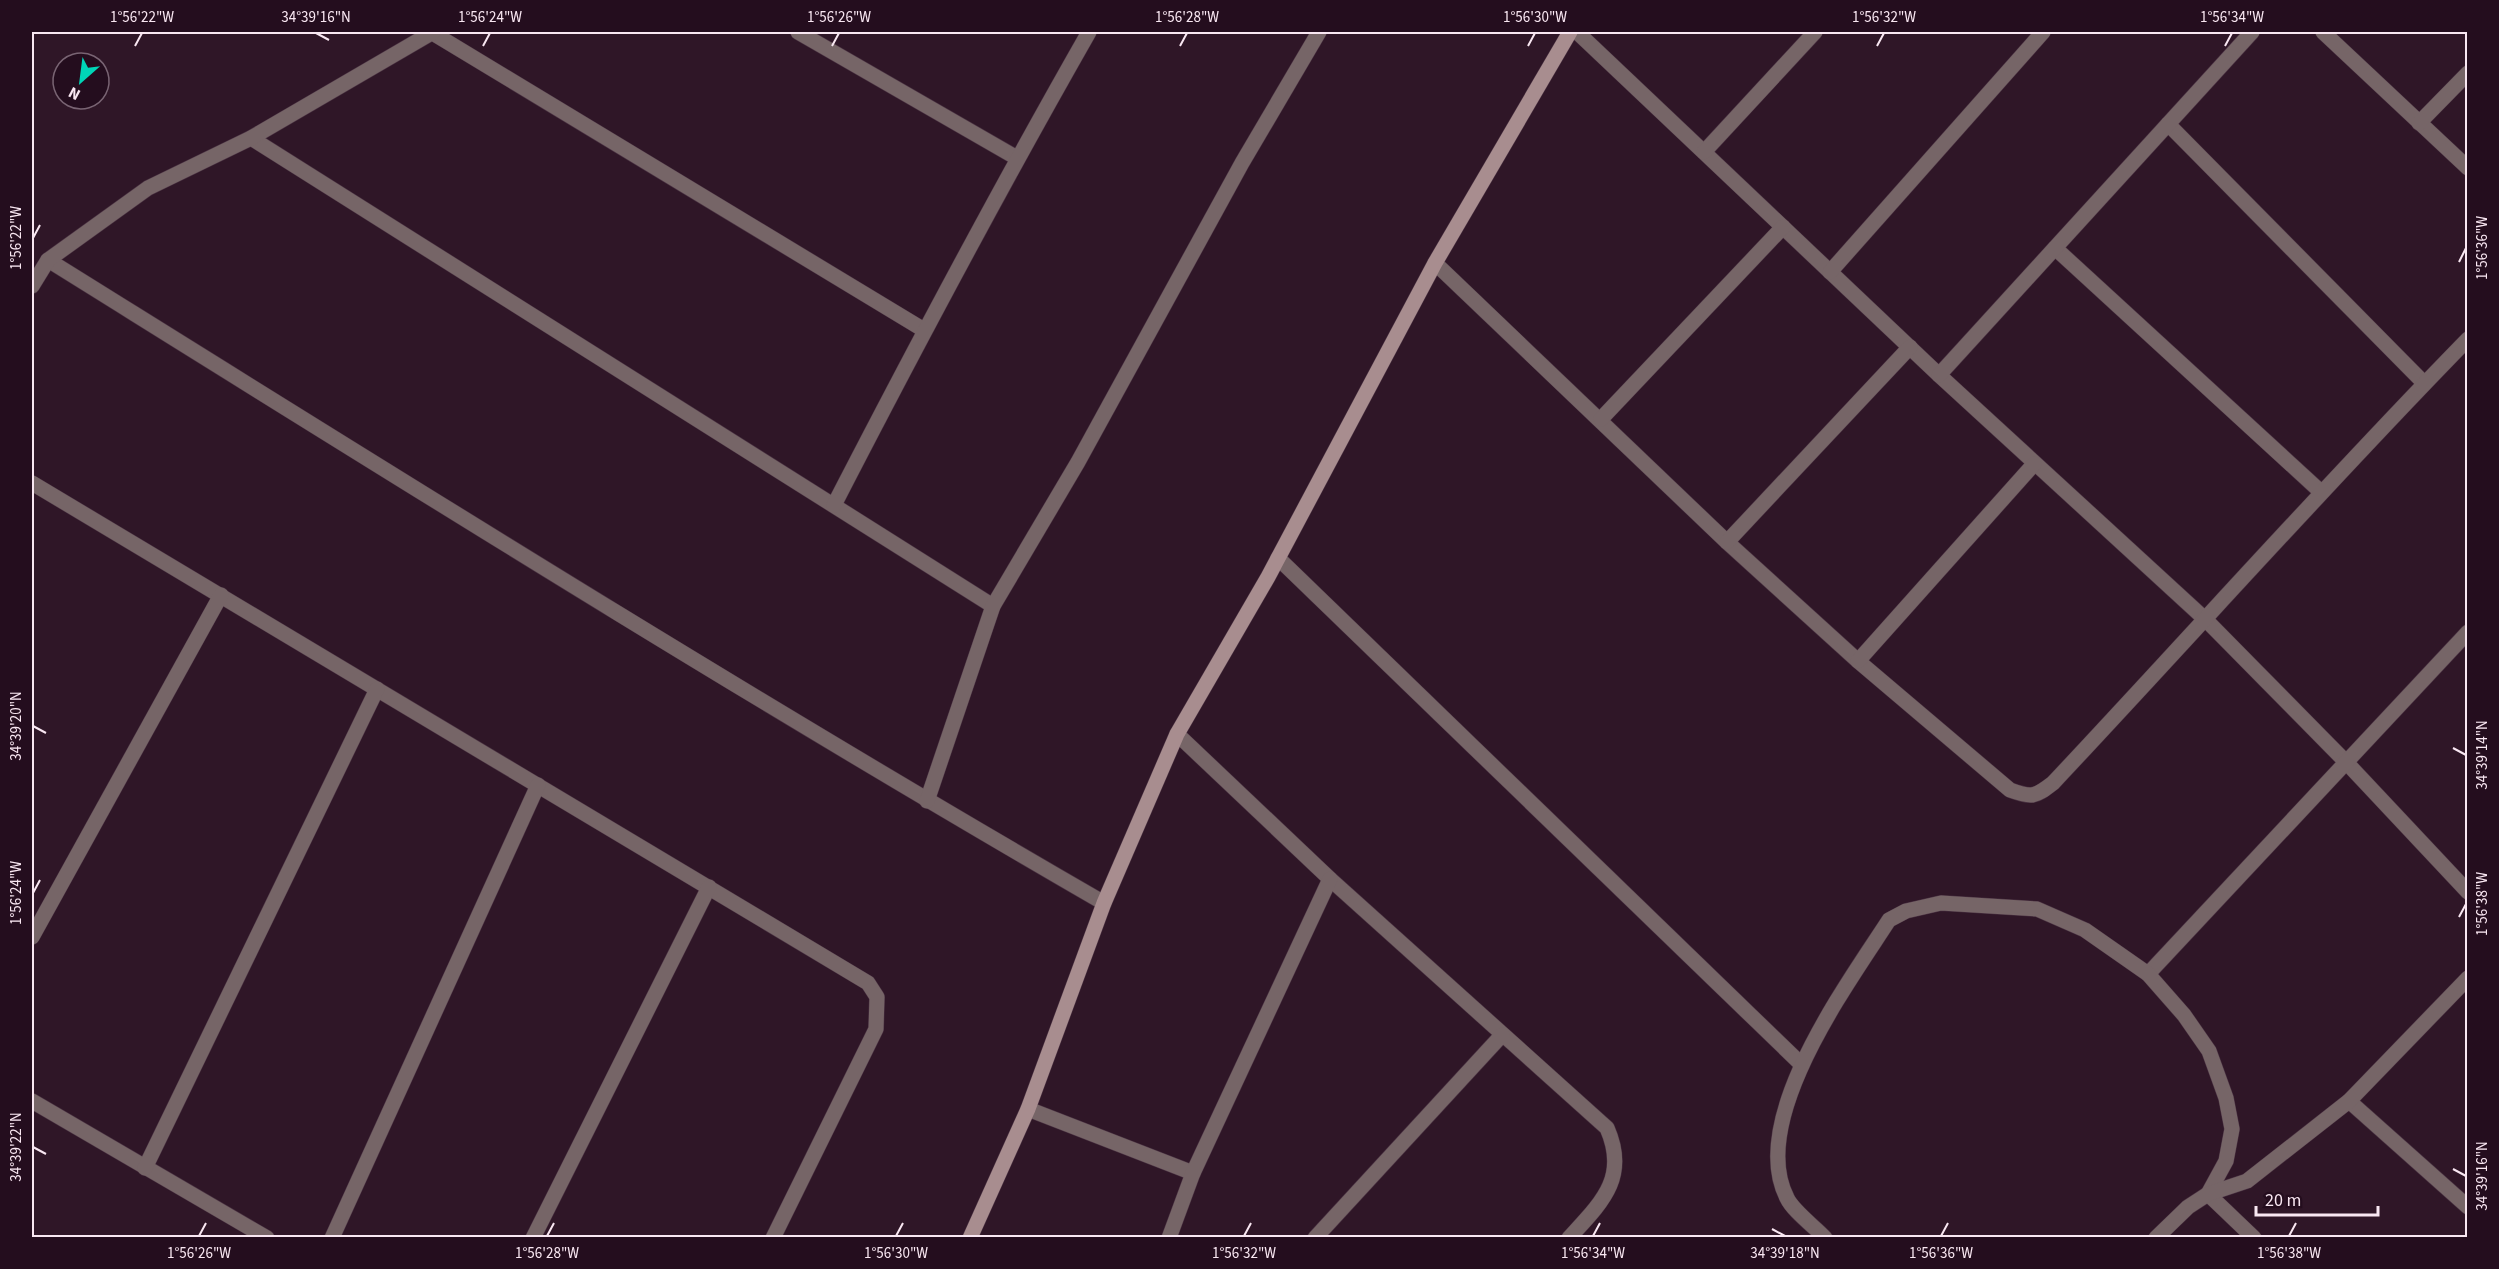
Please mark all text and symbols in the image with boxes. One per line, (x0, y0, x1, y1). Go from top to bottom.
text: 1°56'22"W (110, 7, 174, 28)
text: 34°39'16"N (281, 7, 351, 28)
text: 1°56'24"W (458, 7, 522, 28)
text: 1°56'26"W (807, 7, 871, 28)
text: 1°56'28"W (1155, 7, 1219, 28)
text: 1°56'30"W (1503, 7, 1567, 28)
text: 1°56'32"W (1852, 7, 1916, 28)
text: 1°56'34"W (2200, 7, 2264, 28)
north arrow (51, 51, 111, 111)
text: N (65, 81, 84, 106)
text: 1°56'22"W (6, 206, 27, 270)
text: 1°56'36"W (2472, 216, 2493, 280)
text: 34°39'20"N (6, 691, 27, 761)
text: 34°39'14"N (2472, 720, 2493, 790)
text: 1°56'24"W (6, 861, 27, 925)
text: 1°56'38"W (2472, 872, 2493, 936)
text: 34°39'22"N (6, 1112, 27, 1182)
text: 34°39'16"N (2472, 1141, 2493, 1211)
scale bar (2256, 1179, 2378, 1217)
text: 20 m (2265, 1188, 2301, 1213)
text: 1°56'26"W (167, 1243, 231, 1264)
text: 1°56'28"W (515, 1243, 579, 1264)
text: 1°56'30"W (864, 1243, 928, 1264)
text: 1°56'32"W (1212, 1243, 1276, 1264)
text: 1°56'34"W (1561, 1243, 1625, 1264)
text: 34°39'18"N (1750, 1243, 1820, 1264)
text: 1°56'36"W (1909, 1243, 1973, 1264)
text: 1°56'38"W (2257, 1243, 2321, 1264)

